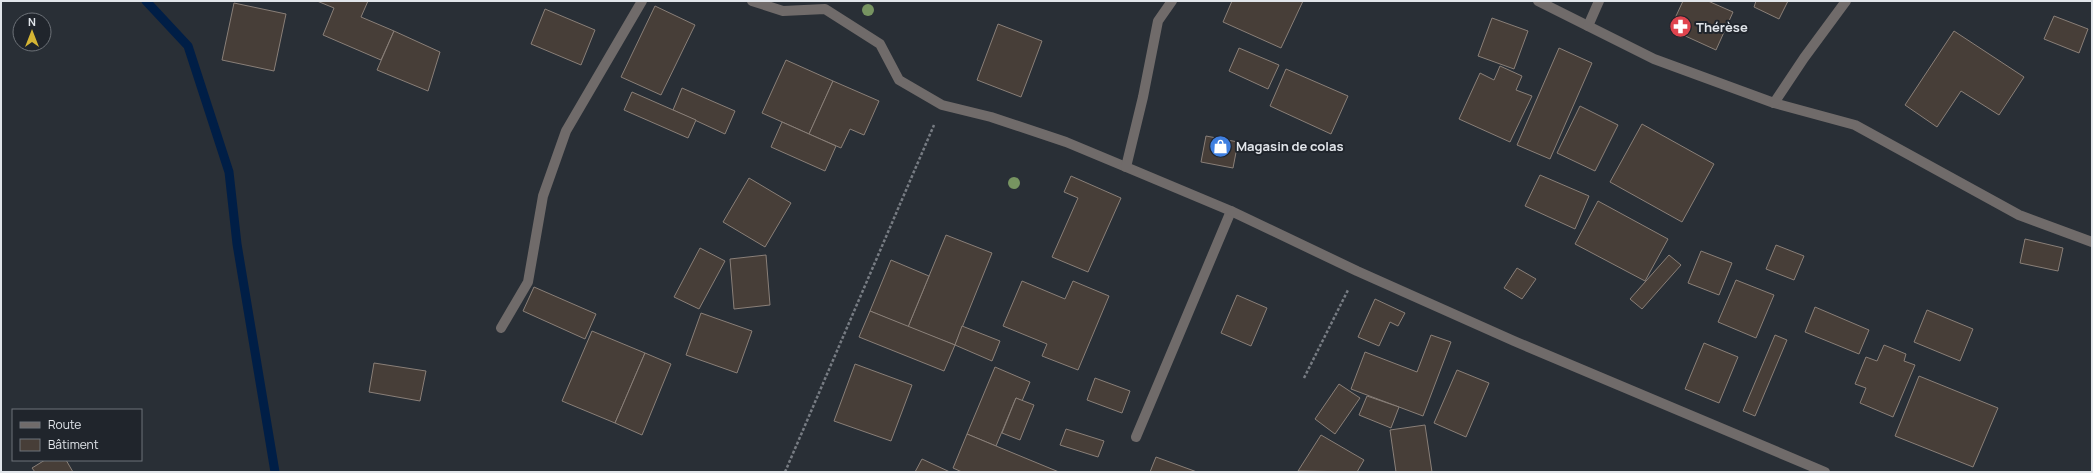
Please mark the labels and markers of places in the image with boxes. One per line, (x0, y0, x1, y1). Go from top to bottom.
pharmacy icon: Thérèse (1668, 14, 1694, 40)
place label: Thérèse (1696, 18, 1748, 36)
shop icon: Magasin de colas (1208, 133, 1234, 159)
place label: Magasin de colas (1236, 137, 1343, 155)

